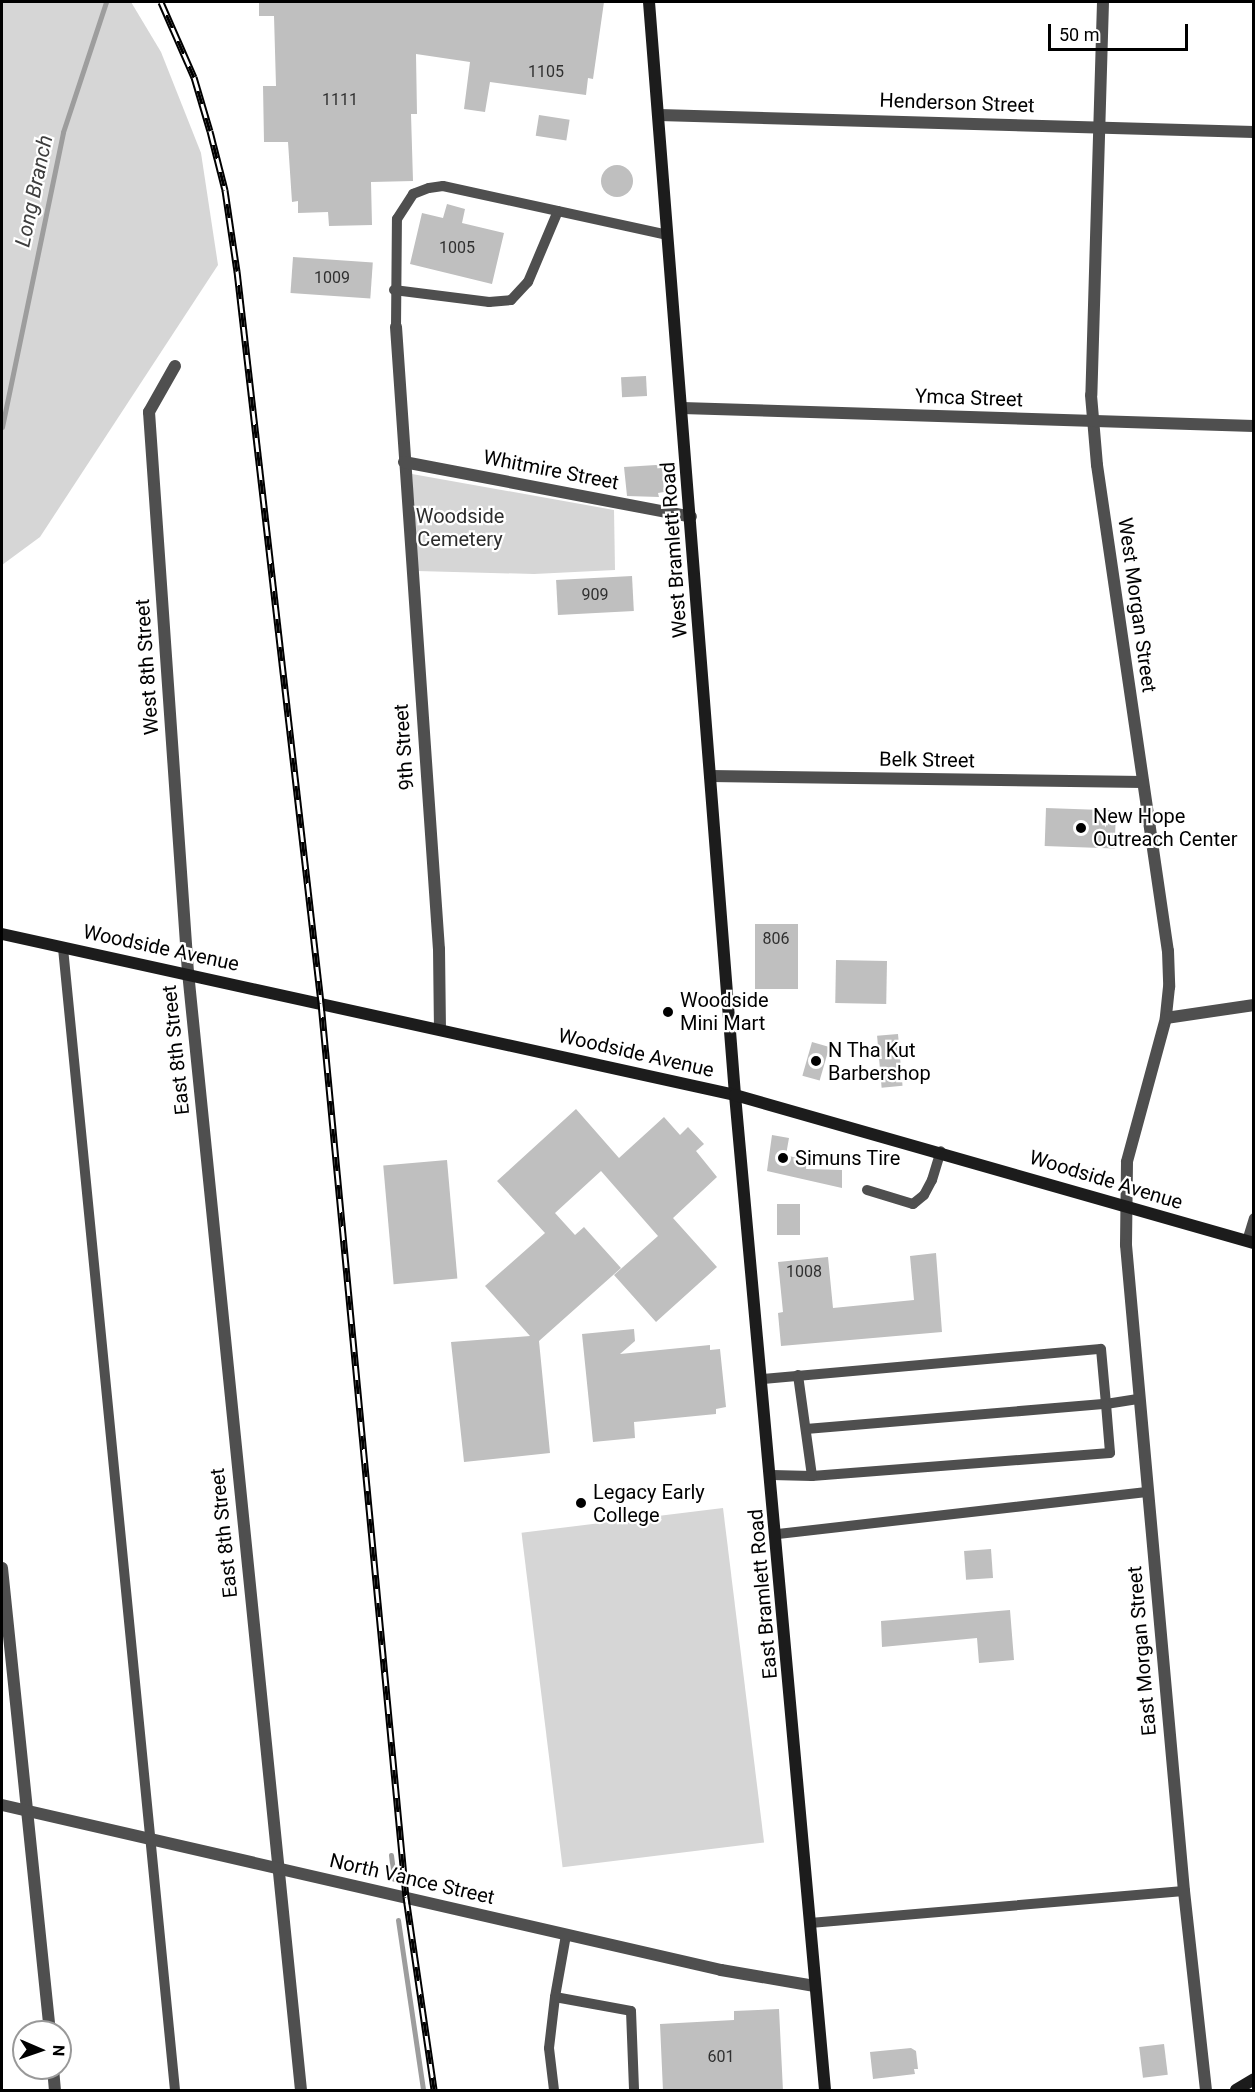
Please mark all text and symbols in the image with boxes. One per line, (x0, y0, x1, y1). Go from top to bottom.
scale bar (1051, 12, 1190, 50)
text: 50 m (1059, 24, 1099, 45)
house number: 1105 (528, 62, 564, 82)
street label: Henderson Street (879, 88, 1035, 118)
house number: 1111 (322, 90, 358, 110)
water label: Long Branch (10, 133, 58, 249)
house number: 1005 (439, 238, 475, 258)
house number: 1009 (314, 268, 350, 288)
street label: Ymca Street (914, 384, 1024, 412)
street label: Whitmire Street (481, 445, 621, 495)
street label: West Bramlett Road (656, 461, 692, 639)
park label: Woodside Cemetery (416, 504, 504, 551)
street label: West Morgan Street (1113, 516, 1161, 694)
house number: 909 (582, 585, 608, 605)
street label: West 8th Street (130, 598, 164, 736)
street label: 9th Street (389, 703, 419, 791)
street label: Belk Street (879, 747, 975, 773)
place label: New Hope Outreach Center (1093, 804, 1237, 851)
marker: New Hope Outreach Center (1074, 821, 1088, 835)
street label: Woodside Avenue (81, 920, 241, 976)
house number: 806 (763, 929, 789, 949)
street label: East 8th Street (157, 984, 195, 1116)
place label: Woodside Mini Mart (680, 988, 769, 1035)
marker: Woodside Mini Mart (661, 1005, 675, 1019)
street label: Woodside Avenue (556, 1023, 716, 1083)
place label: N Tha Kut Barbershop (828, 1038, 931, 1085)
marker: N Tha Kut Barbershop (809, 1054, 823, 1068)
street label: Woodside Avenue (1026, 1145, 1186, 1215)
place label: Simuns Tire (795, 1146, 901, 1170)
marker: Simuns Tire (776, 1151, 790, 1165)
house number: 1008 (786, 1262, 822, 1282)
street label: East 8th Street (205, 1467, 243, 1599)
place label: Legacy Early College (593, 1480, 705, 1527)
marker: Legacy Early College (574, 1496, 588, 1510)
street label: East Bramlett Road (744, 1508, 782, 1680)
street label: East Morgan Street (1123, 1565, 1161, 1737)
street label: North Vance Street (327, 1848, 497, 1910)
north arrow (12, 2020, 72, 2080)
text: N (49, 2045, 68, 2057)
house number: 601 (708, 2047, 734, 2067)

